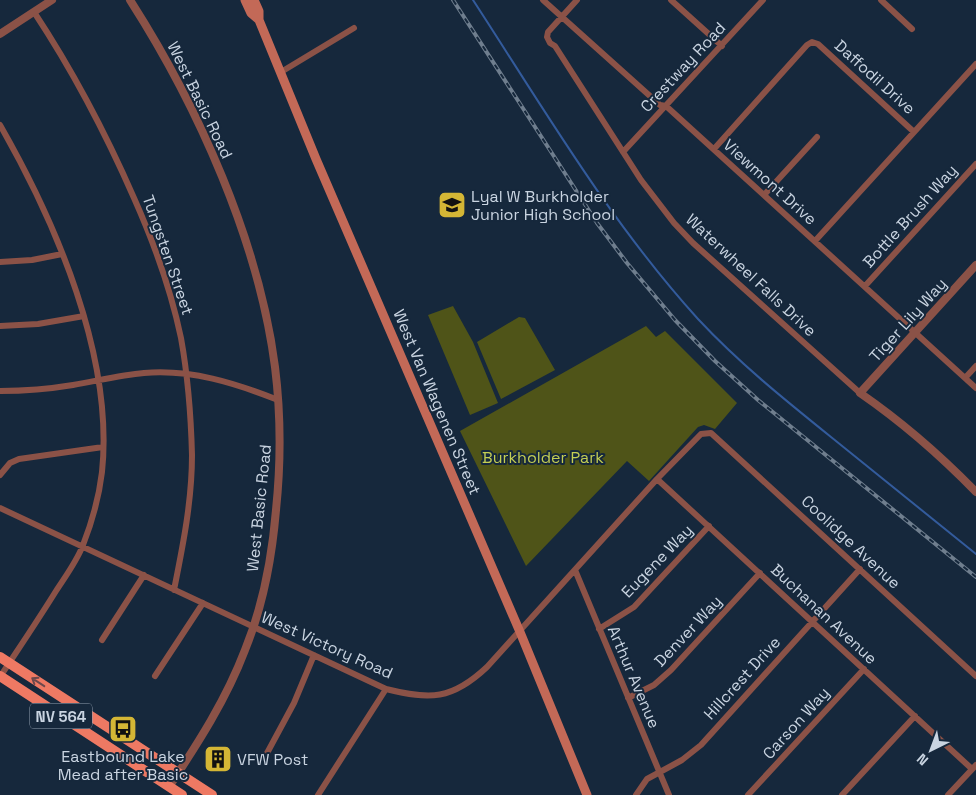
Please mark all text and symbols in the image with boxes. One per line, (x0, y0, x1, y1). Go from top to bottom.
street label: Crestway Road (636, 17, 730, 117)
street label: Daffodil Drive (830, 35, 920, 119)
street label: West Basic Road (163, 38, 237, 162)
street label: Viewmont Drive (719, 134, 821, 230)
street label: Bottle Brush Way (858, 160, 962, 272)
place label: Lyal W Burkholder Junior High School (471, 186, 615, 225)
school or university icon: Lyal W Burkholder Junior High School (437, 190, 467, 220)
street label: Tungsten Street (138, 192, 198, 318)
street label: Waterwheel Falls Drive (681, 209, 821, 341)
street label: Tiger Lily Way (865, 274, 951, 366)
street label: West Van Wagenen Street (388, 306, 486, 498)
street label: West Basic Road (242, 443, 276, 573)
park label: Burkholder Park (482, 447, 604, 468)
street label: Coolidge Avenue (797, 491, 905, 593)
street label: Eugene Way (617, 520, 697, 602)
street label: Buchanan Avenue (766, 559, 882, 669)
street label: Denver Way (650, 591, 726, 671)
street label: West Victory Road (258, 607, 396, 683)
street label: Arthur Avenue (603, 623, 665, 731)
street label: Hillcrest Drive (699, 632, 785, 724)
one-way arrow (32, 676, 46, 686)
street label: Carson Way (758, 682, 834, 764)
road number: NV 564 (30, 704, 92, 728)
bus stop icon: Eastbound Lake Mead after Basic (108, 714, 138, 744)
north arrow (906, 725, 956, 775)
building icon: VFW Post (203, 744, 233, 774)
place label: Eastbound Lake Mead after Basic (58, 746, 188, 785)
place label: VFW Post (237, 749, 308, 770)
text: N (913, 750, 932, 769)

